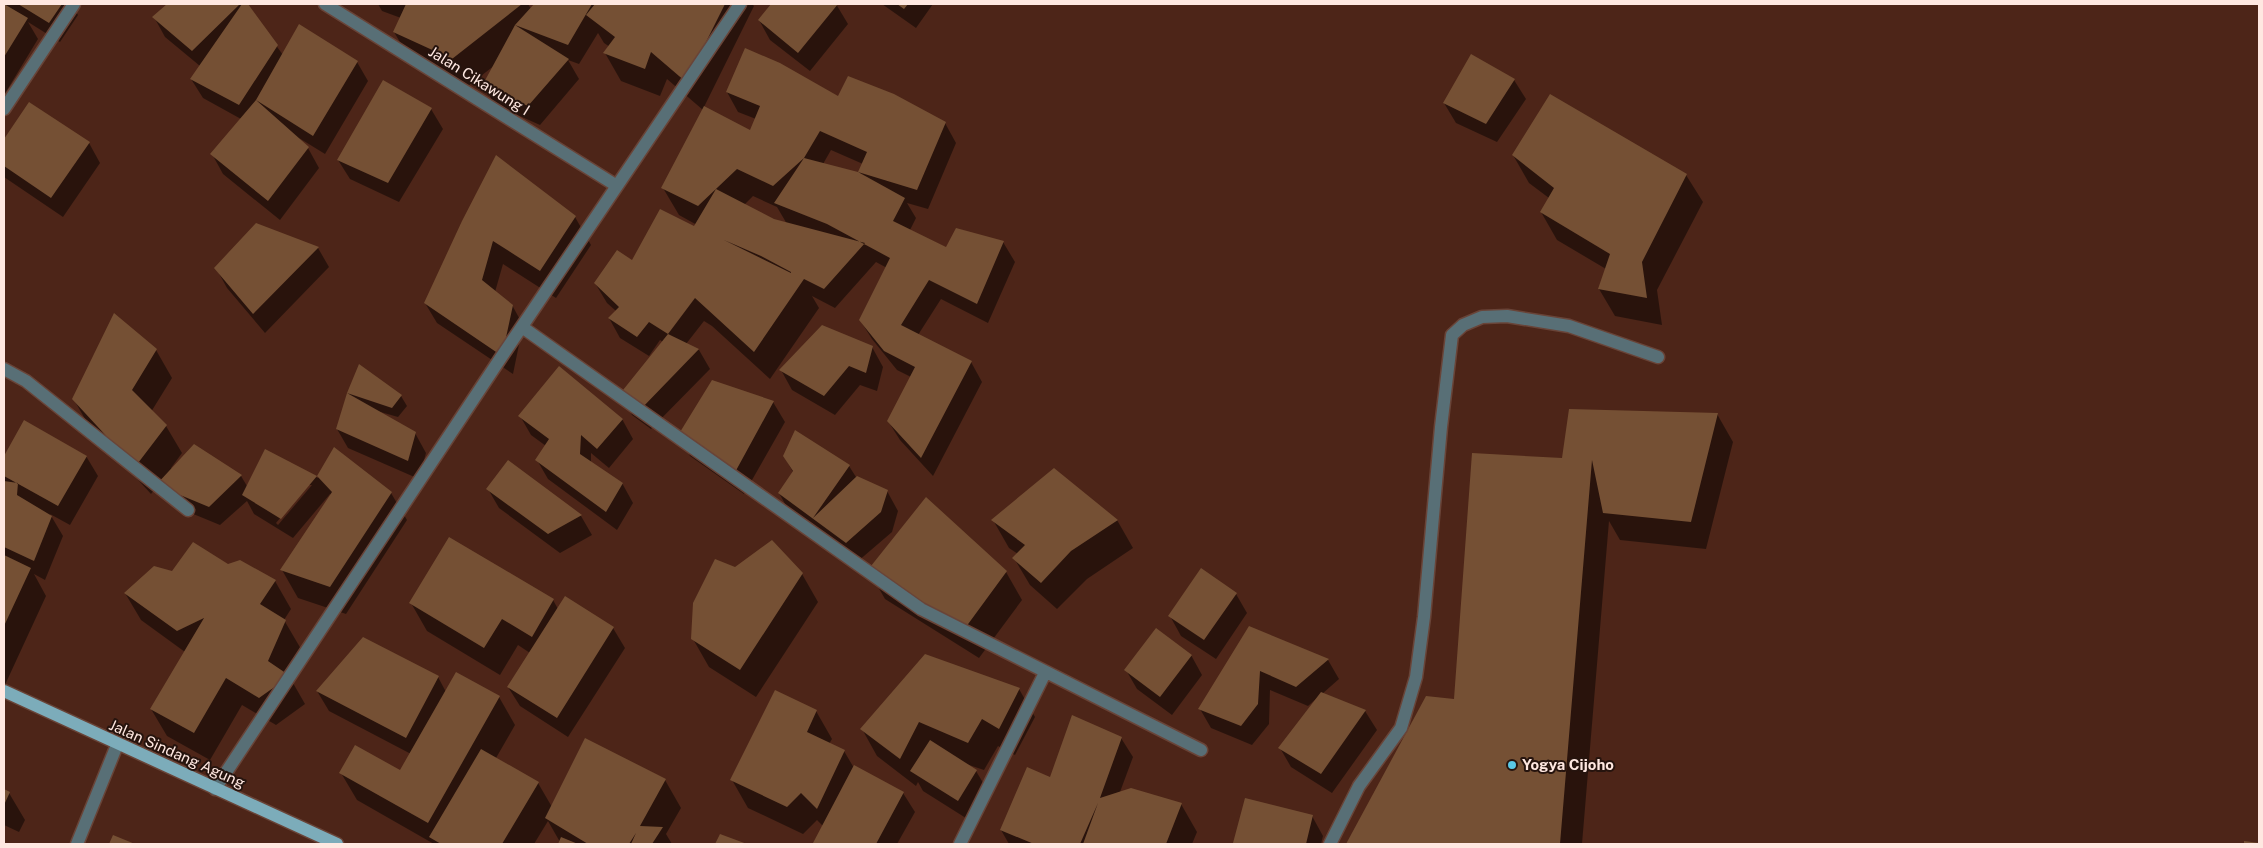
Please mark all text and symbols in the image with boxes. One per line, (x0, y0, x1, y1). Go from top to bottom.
street label: Jalan Cikawung I (426, 43, 533, 119)
street label: Jalan Sindang Agung (107, 716, 248, 791)
place label: Yogya Cijoho (1522, 756, 1614, 773)
marker: Yogya Cijoho (1506, 759, 1518, 771)

